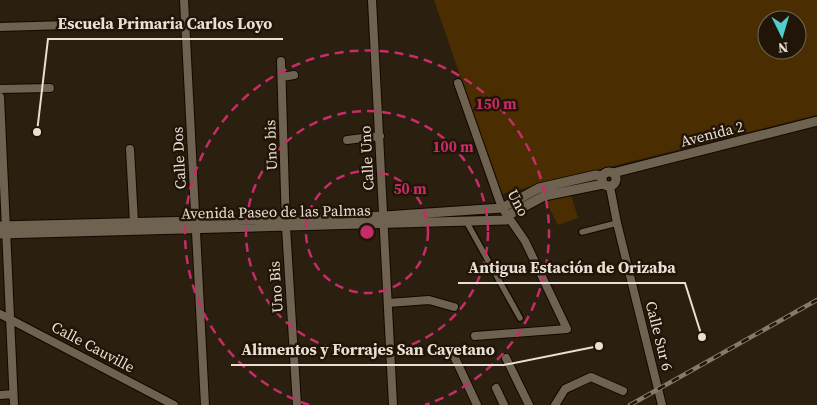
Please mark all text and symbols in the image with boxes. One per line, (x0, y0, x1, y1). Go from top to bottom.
callout: Escuela Primaria Carlos Loyo (48, 8, 283, 39)
north arrow (757, 10, 807, 60)
text: Escuela Primaria Carlos Loyo (58, 12, 272, 34)
text: N (777, 38, 789, 58)
text: 150 m (475, 93, 517, 114)
street label: Avenida 2 (678, 116, 746, 152)
street label: Uno bis (259, 119, 282, 171)
street label: Calle Uno (354, 125, 379, 191)
street label: Calle Dos (166, 126, 191, 190)
text: 100 m (432, 136, 474, 157)
text: 50 m (393, 178, 427, 199)
street label: Uno (503, 186, 534, 220)
street label: Avenida Paseo de las Palmas (181, 199, 371, 224)
centre of rings (358, 223, 376, 241)
callout: Antigua Estación de Orizaba (458, 252, 685, 283)
text: Antigua Estación de Orizaba (468, 256, 676, 278)
street label: Uno Bis (263, 261, 288, 314)
street label: Calle Sur 6 (641, 299, 678, 373)
street label: Calle Cauville (48, 316, 139, 377)
callout: Alimentos y Forrajes San Cayetano (231, 334, 504, 365)
text: Alimentos y Forrajes San Cayetano (241, 338, 495, 360)

